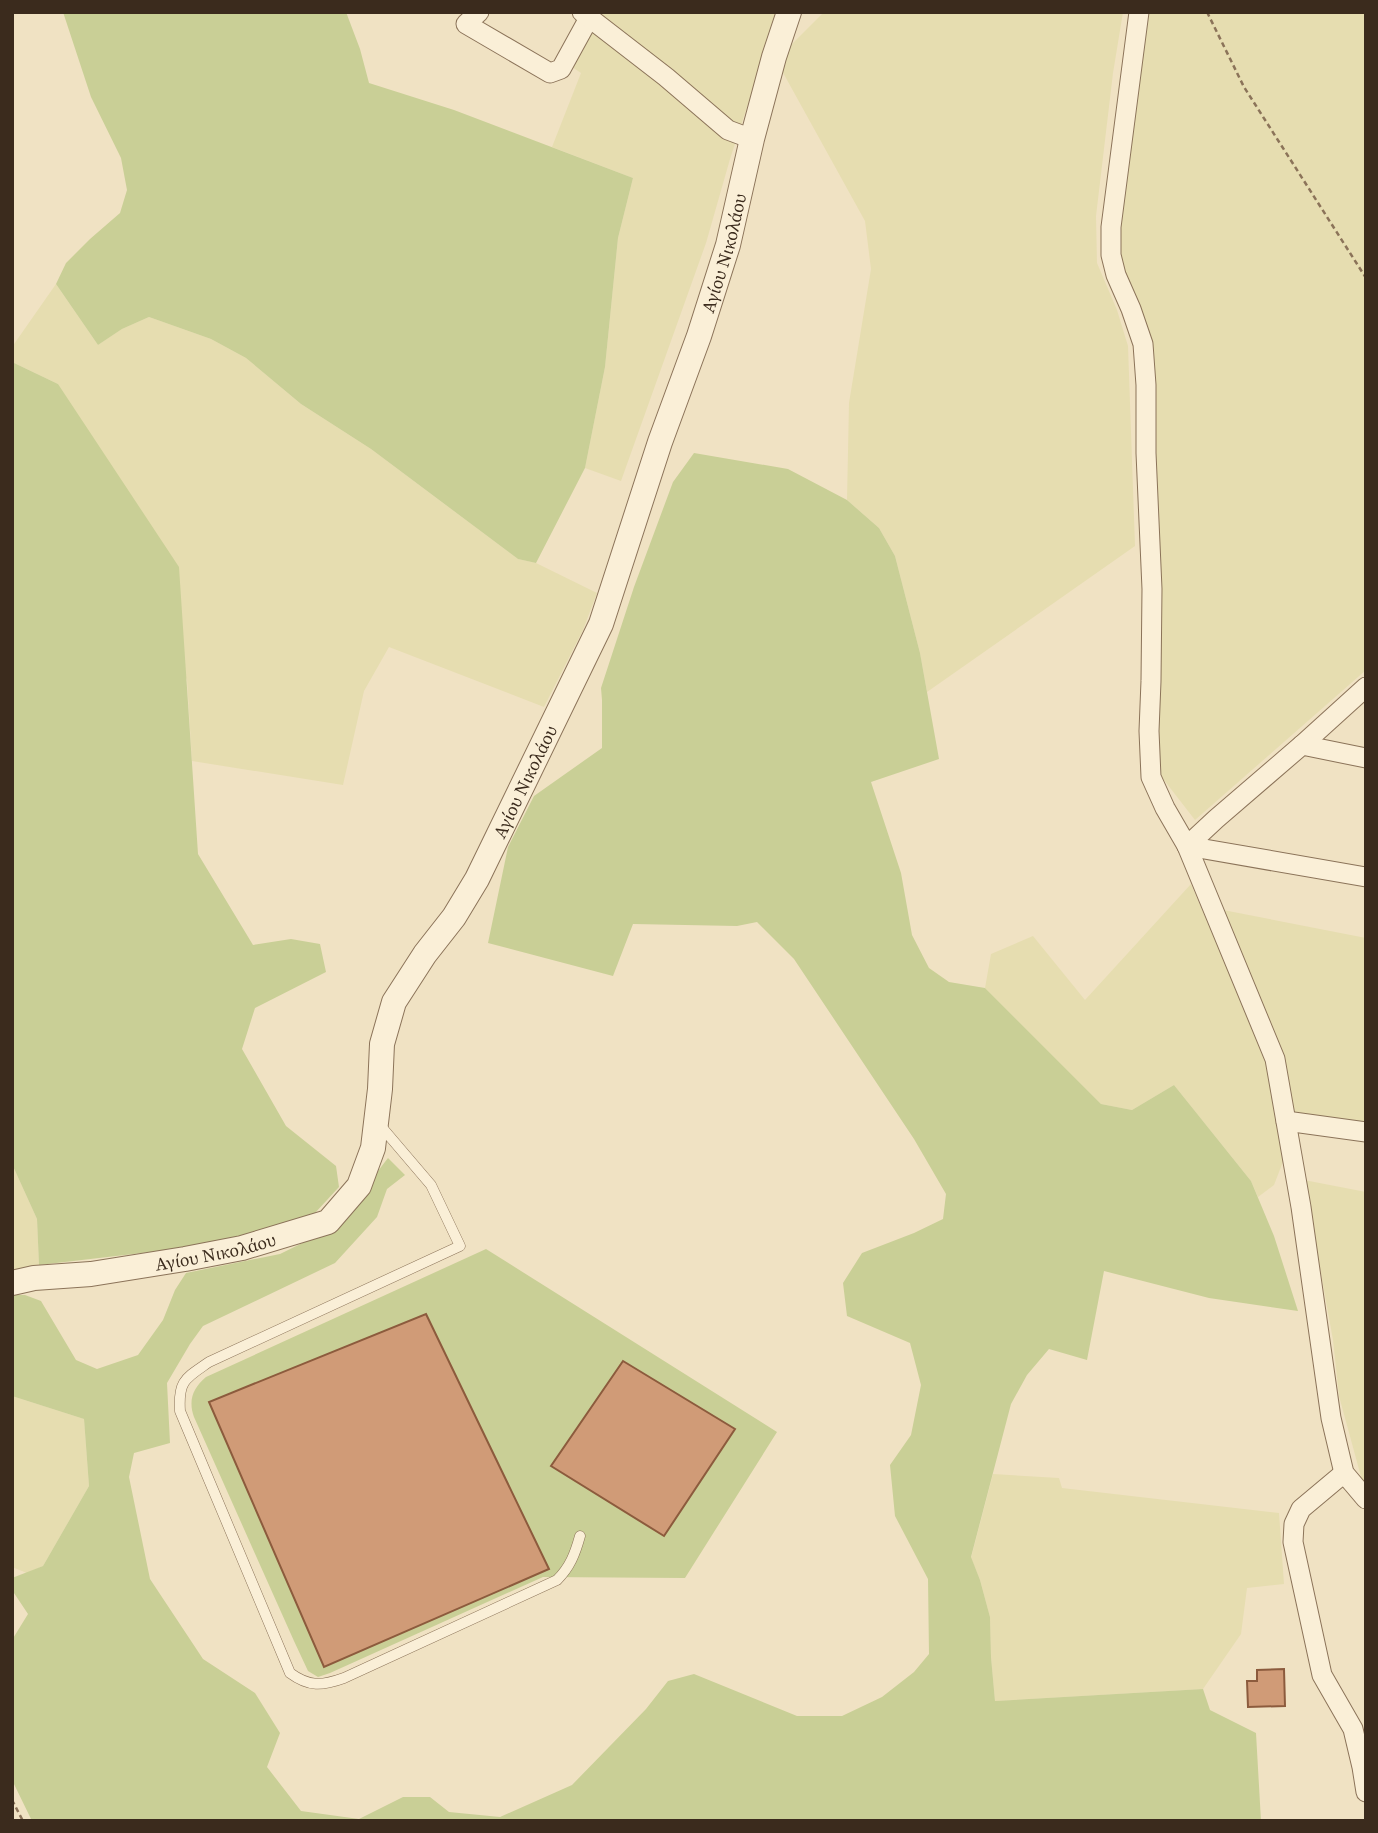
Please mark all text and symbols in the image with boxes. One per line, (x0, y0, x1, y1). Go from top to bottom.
street label: Αγίου Νικολάου (695, 191, 752, 316)
street label: Αγίου Νικολάου (486, 721, 563, 842)
street label: Αγίου Νικολάου (153, 1226, 279, 1276)

